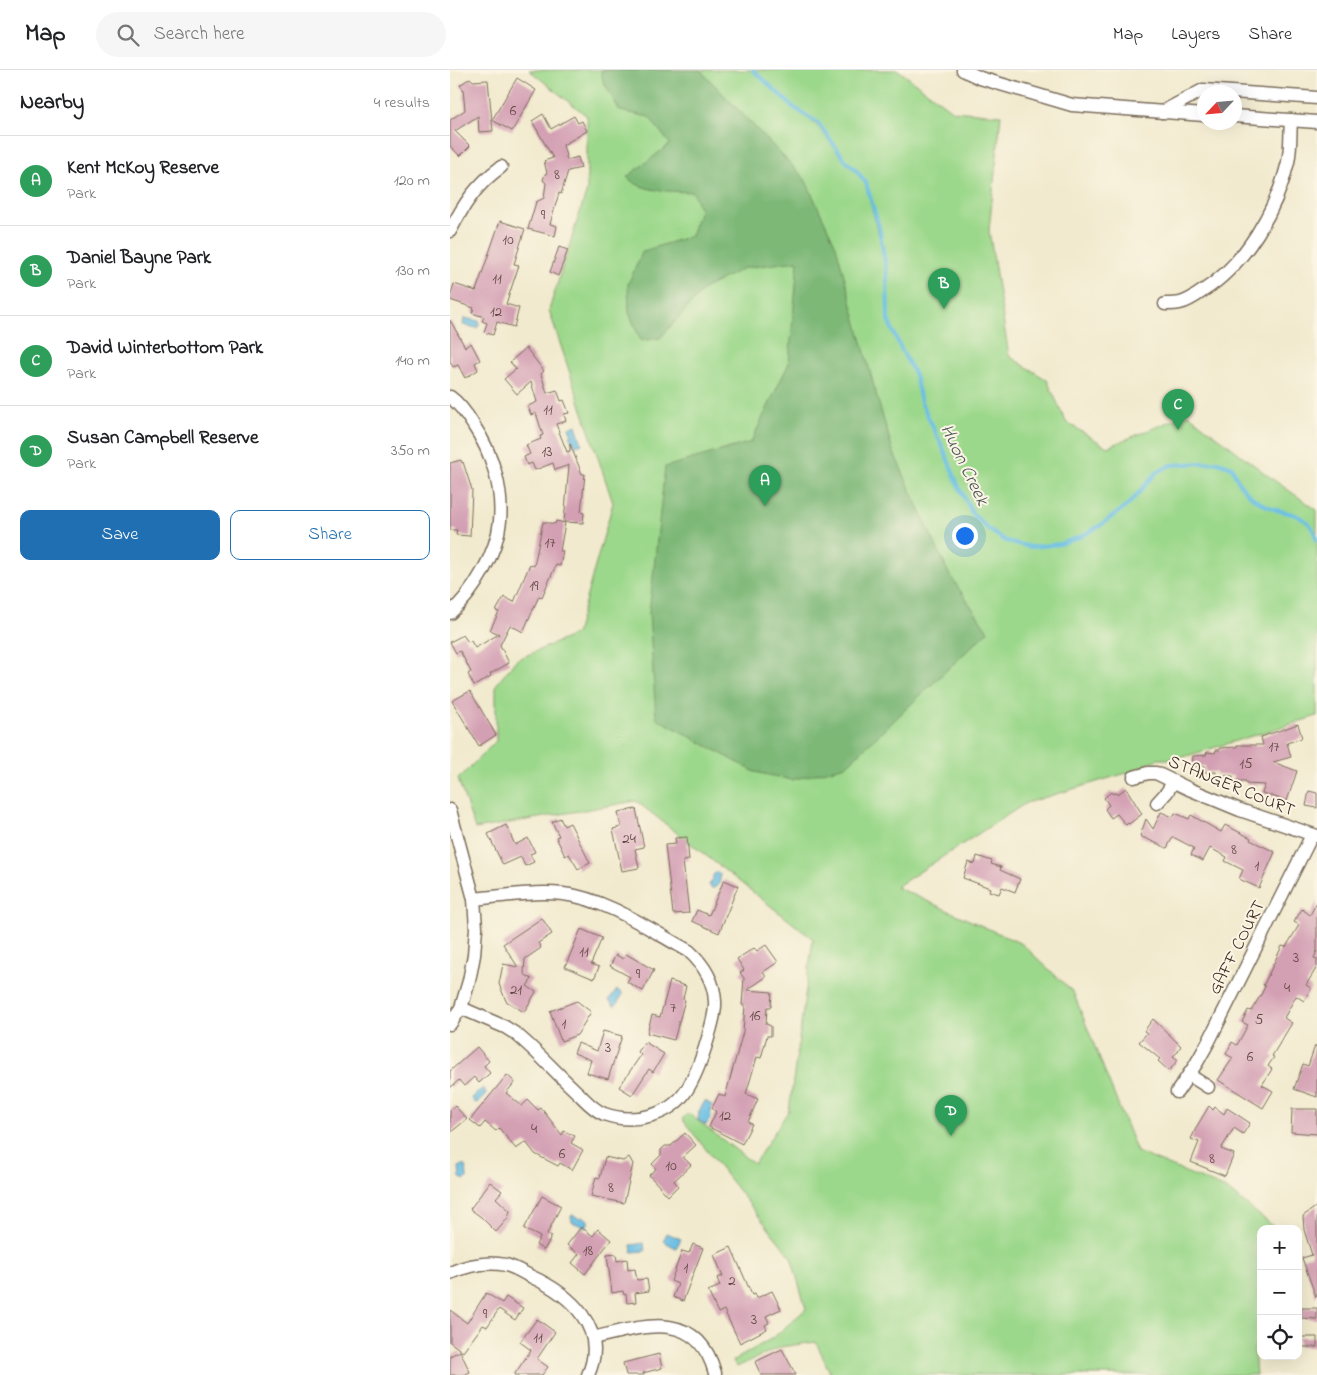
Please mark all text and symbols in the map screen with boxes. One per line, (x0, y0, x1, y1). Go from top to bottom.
search box (96, 12, 446, 57)
text: Map (25, 17, 66, 52)
icon: search (114, 21, 142, 49)
text: Search here (154, 21, 245, 48)
text: Map (1113, 22, 1143, 48)
text: Layers (1171, 22, 1221, 48)
text: Share (1249, 22, 1292, 48)
north arrow (1197, 85, 1242, 130)
text: Nearby (20, 88, 84, 118)
text: 4 results (374, 91, 430, 115)
house number: 6 (510, 100, 517, 122)
text: Kent McKoy Reserve (67, 155, 219, 182)
house number: 8 (554, 164, 560, 186)
text: A (31, 169, 41, 193)
text: 120 m (394, 169, 430, 193)
text: Park (67, 182, 96, 206)
house number: 9 (541, 204, 546, 226)
house number: 10 (502, 229, 514, 251)
text: Daniel Bayne Park (67, 245, 211, 272)
text: B (31, 259, 41, 283)
text: 130 m (395, 259, 430, 283)
house number: 11 (492, 268, 502, 290)
pin: B (928, 268, 960, 309)
text: Park (67, 272, 96, 296)
house number: 12 (490, 301, 503, 323)
text: David Winterbottom Park (67, 335, 263, 362)
text: C (32, 349, 40, 373)
text: 140 m (395, 349, 430, 373)
text: Park (67, 362, 96, 386)
pin: C (1162, 389, 1194, 430)
house number: 11 (543, 399, 553, 421)
water label: Huon Creek (932, 420, 995, 511)
text: Susan Campbell Reserve (67, 425, 258, 452)
text: D (30, 439, 42, 463)
text: 350 m (391, 439, 430, 463)
house number: 13 (542, 441, 552, 463)
text: Park (67, 452, 96, 476)
pin: A (749, 465, 781, 506)
button: Save (20, 510, 220, 560)
button: Share (230, 510, 430, 560)
your location (952, 523, 978, 549)
house number: 17 (545, 532, 555, 554)
house number: 19 (529, 575, 539, 597)
house number: 17 (1269, 736, 1279, 758)
street label: STANGER COURT (1164, 750, 1299, 824)
house number: 15 (1239, 753, 1253, 775)
house number: 24 (622, 828, 636, 850)
house number: 8 (1231, 839, 1237, 861)
house number: 1 (1255, 855, 1260, 877)
street label: GAFF COURT (1203, 896, 1273, 1000)
house number: 11 (579, 941, 589, 963)
house number: 3 (1293, 947, 1299, 969)
house number: 9 (636, 963, 641, 985)
house number: 4 (1284, 977, 1290, 999)
house number: 21 (510, 979, 522, 1001)
house number: 7 (670, 997, 676, 1019)
house number: 16 (749, 1005, 761, 1027)
house number: 5 (1255, 1009, 1264, 1031)
house number: 1 (562, 1013, 567, 1035)
house number: 3 (605, 1037, 611, 1059)
house number: 6 (1247, 1046, 1254, 1068)
pin: D (935, 1095, 967, 1136)
house number: 12 (719, 1105, 732, 1127)
house number: 4 (531, 1118, 537, 1140)
house number: 6 (559, 1143, 566, 1165)
house number: 8 (1209, 1148, 1215, 1170)
house number: 10 (665, 1155, 677, 1177)
house number: 8 (608, 1177, 614, 1199)
map controls (1257, 1225, 1302, 1360)
button: + (1257, 1225, 1302, 1270)
house number: 18 (583, 1240, 594, 1262)
house number: 1 (684, 1257, 689, 1279)
house number: 2 (728, 1270, 736, 1292)
button: − (1257, 1270, 1302, 1315)
house number: 9 (483, 1303, 488, 1325)
house number: 3 (751, 1309, 757, 1331)
button: locate (1257, 1315, 1302, 1360)
house number: 11 (533, 1327, 543, 1349)

